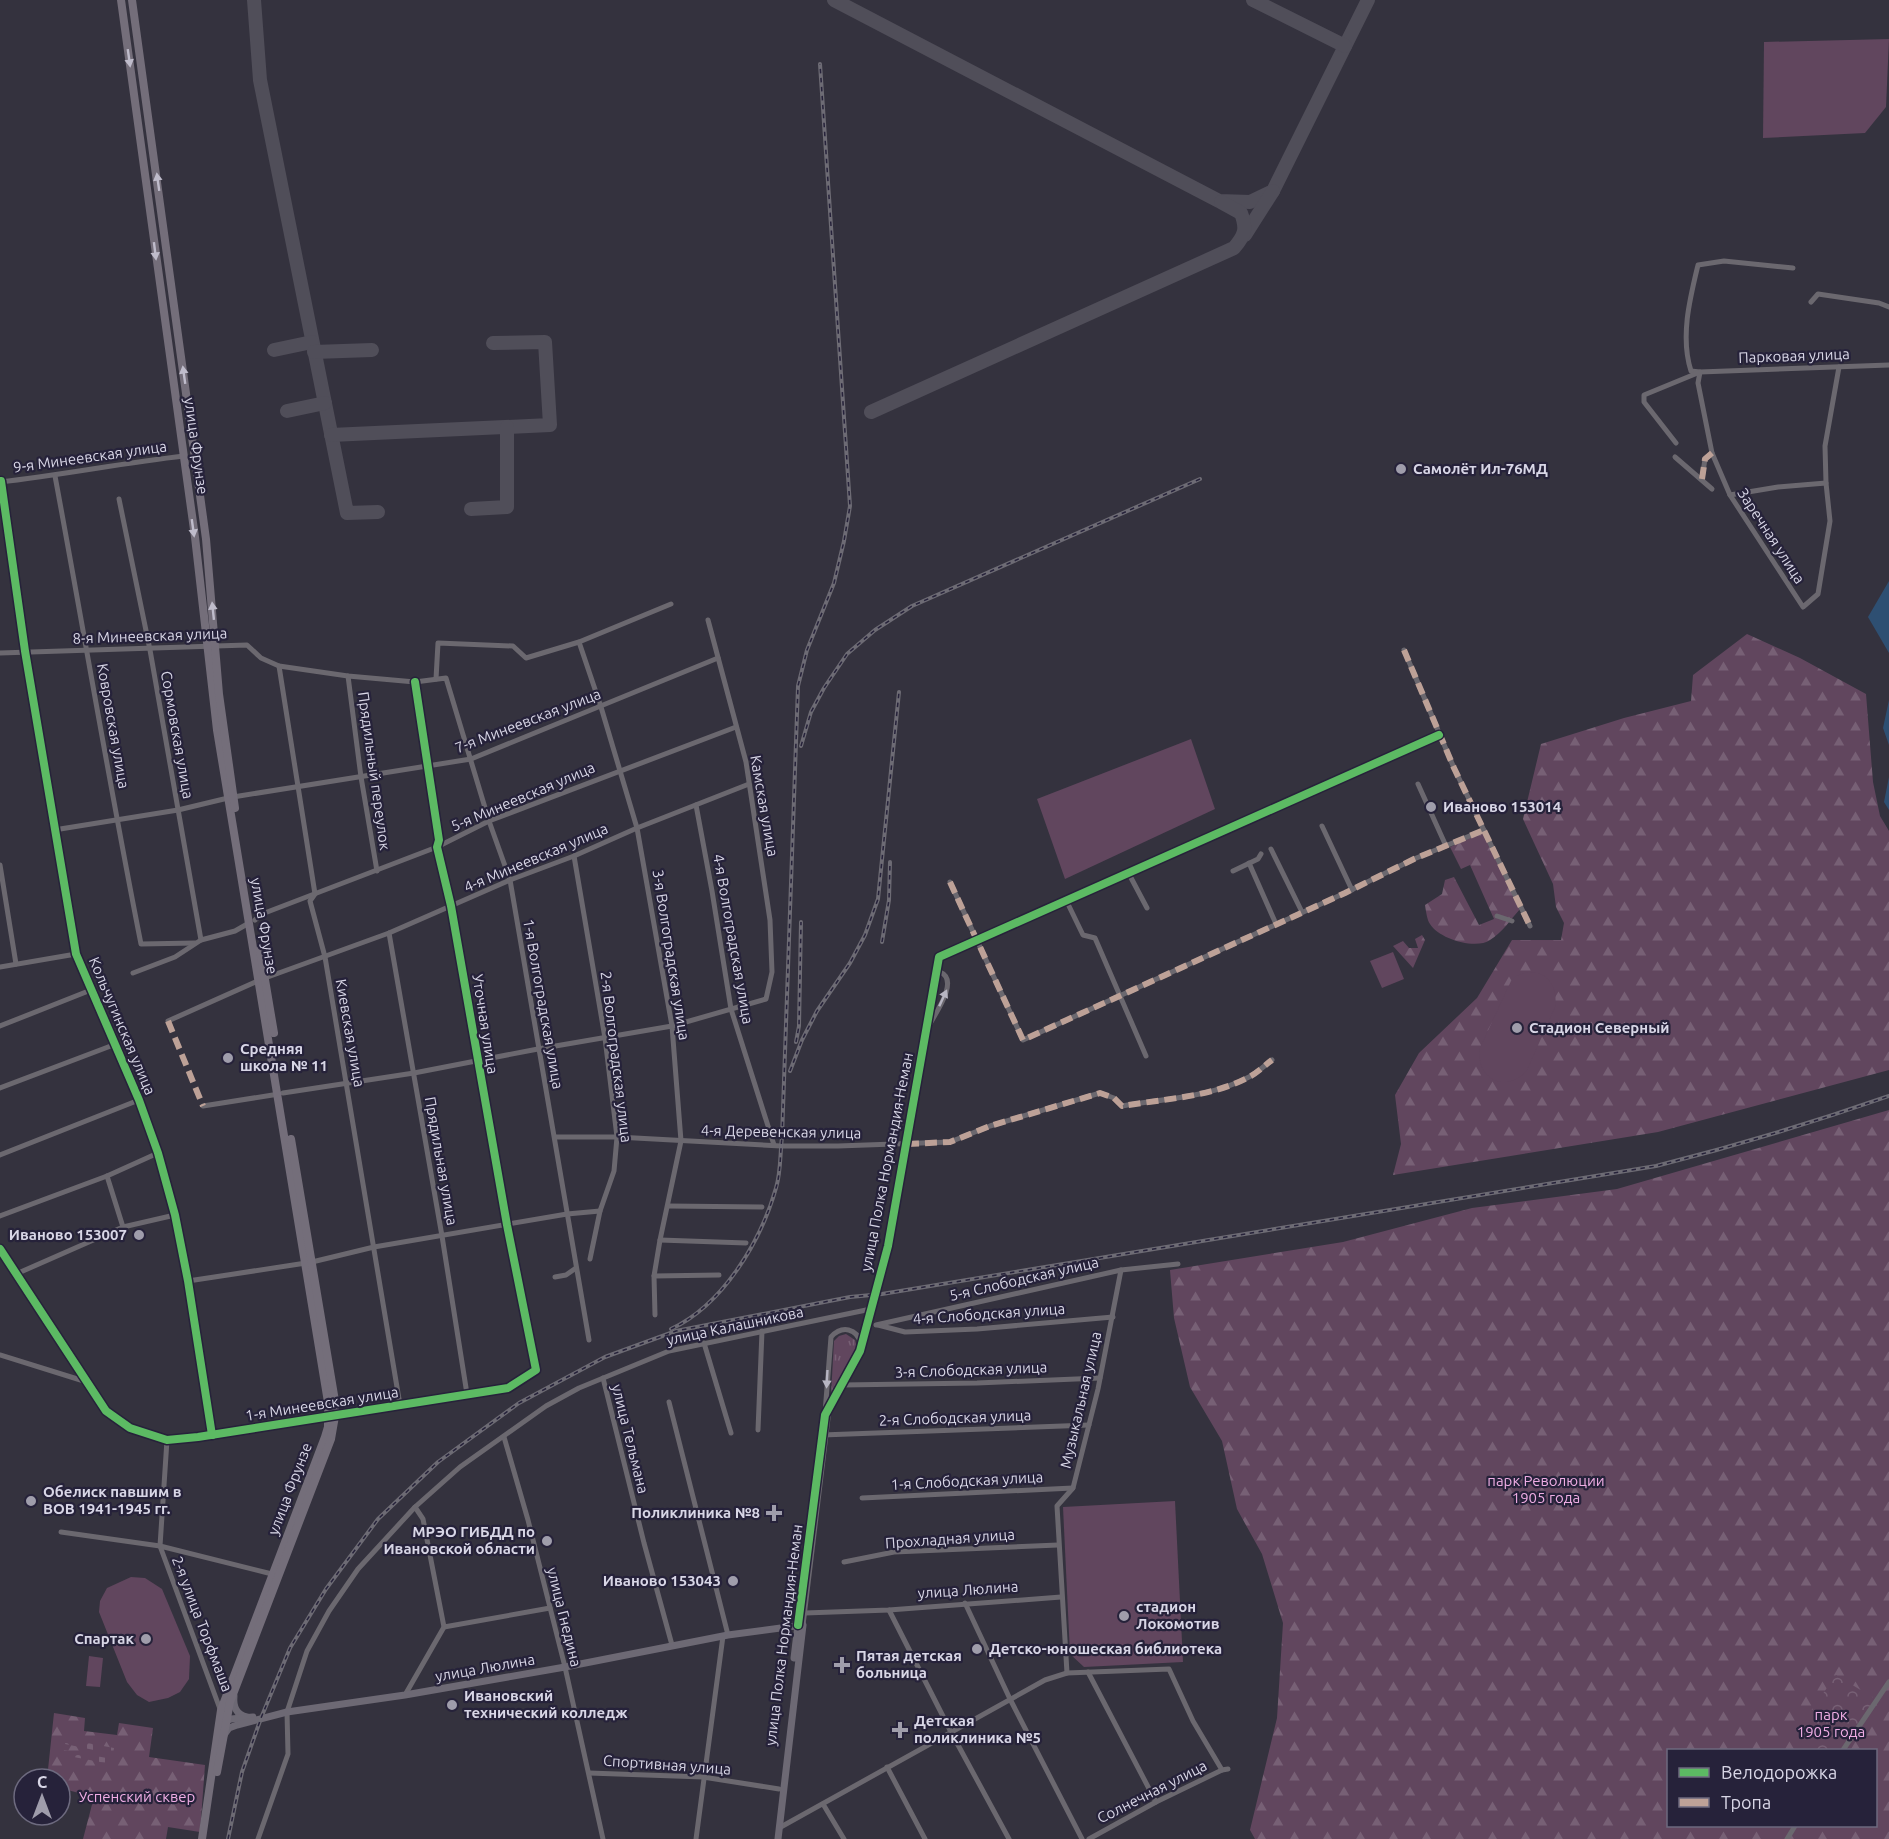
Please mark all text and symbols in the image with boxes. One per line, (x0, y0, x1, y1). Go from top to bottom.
one-way arrow (125, 49, 134, 68)
one-way arrow (153, 173, 162, 192)
one-way arrow (151, 242, 160, 261)
street label: Парковая улица (1738, 345, 1850, 366)
one-way arrow (179, 366, 189, 385)
street label: улица Фрунзе (181, 396, 212, 495)
street label: 9-я Минеевская улица (12, 437, 168, 476)
place label: Самолёт Ил-76МД (1413, 460, 1548, 477)
marker: Самолёт Ил-76МД (1394, 462, 1408, 476)
street label: Заречная улица (1734, 485, 1809, 587)
one-way arrow (189, 518, 198, 537)
one-way arrow (208, 601, 218, 620)
street label: 8-я Минеевская улица (72, 624, 228, 647)
street label: Ковровская улица (94, 662, 133, 790)
street label: Сормовская улица (158, 670, 197, 800)
street label: 7-я Минеевская улица (453, 685, 603, 756)
street label: Прядильный переулок (355, 691, 394, 852)
street label: Камская улица (747, 754, 782, 858)
street label: 5-я Минеевская улица (448, 758, 597, 835)
place label: Иваново 153014 (1443, 798, 1561, 815)
marker: Иваново 153014 (1424, 800, 1438, 814)
street label: 4-я Минеевская улица (461, 819, 610, 896)
street label: 4-я Волгоградская улица (710, 852, 757, 1025)
street label: 3-я Волгоградская улица (650, 868, 693, 1041)
street label: улица Фрунзе (248, 876, 281, 975)
street label: 1-я Волгоградская улица (520, 917, 567, 1090)
street label: Кольчугинская улица (86, 954, 159, 1097)
street label: 2-я Волгоградская улица (598, 970, 635, 1144)
street label: Уточная улица (469, 973, 502, 1075)
street label: Киевская улица (333, 978, 368, 1088)
one-way arrow (938, 990, 947, 1007)
place label: Стадион Северный (1529, 1019, 1669, 1036)
marker: Стадион Северный (1510, 1021, 1524, 1035)
place label: Средняя школа № 11 (240, 1040, 328, 1074)
marker: Средняя школа № 11 (221, 1051, 235, 1065)
street label: улица Полка Нормандия-Неман (857, 1051, 916, 1273)
street label: Прядильная улица (422, 1095, 461, 1227)
street label: 4-я Деревенская улица (701, 1122, 861, 1141)
place label: Иваново 153007 (9, 1226, 127, 1243)
marker: Иваново 153007 (132, 1228, 146, 1242)
street label: 5-я Слободская улица (948, 1253, 1100, 1304)
street label: 4-я Слободская улица (912, 1300, 1066, 1327)
street label: улица Калашникова (665, 1303, 805, 1348)
street label: Музыкальная улица (1057, 1330, 1104, 1470)
street label: 3-я Слободская улица (894, 1358, 1048, 1381)
one-way arrow (823, 1369, 832, 1388)
street label: улица Тельмана (609, 1382, 652, 1495)
street label: 1-я Минеевская улица (244, 1383, 400, 1424)
street label: 2-я Слободская улица (878, 1406, 1032, 1429)
street label: улица Фрунзе (264, 1440, 315, 1537)
street label: 1-я Слободская улица (890, 1468, 1044, 1493)
park label: парк Революции 1905 года (1487, 1472, 1605, 1506)
place label: Обелиск павшим в ВОВ 1941-1945 гг. (43, 1483, 182, 1517)
marker: Обелиск павшим в ВОВ 1941-1945 гг. (24, 1494, 38, 1508)
place label: Поликлиника №8 (631, 1504, 760, 1521)
marker: Поликлиника №8 (765, 1504, 783, 1522)
place label: МРЭО ГИБДД по Ивановской области (383, 1523, 535, 1557)
street label: улица Полка Нормандия-Неман (761, 1523, 806, 1747)
street label: Прохладная улица (885, 1525, 1015, 1552)
marker: МРЭО ГИБДД по Ивановской области (540, 1534, 554, 1548)
street label: 2-я улица Торфмаша (169, 1554, 236, 1694)
street label: улица Гнедина (544, 1565, 585, 1668)
place label: Иваново 153043 (603, 1572, 721, 1589)
marker: Иваново 153043 (726, 1574, 740, 1588)
street label: улица Люлина (917, 1578, 1019, 1601)
place label: стадион Локомотив (1136, 1598, 1220, 1632)
marker: стадион Локомотив (1117, 1609, 1131, 1623)
place label: Спартак (74, 1630, 134, 1647)
marker: Спартак (139, 1632, 153, 1646)
place label: Детско-юношеская библиотека (989, 1640, 1222, 1657)
marker: Детско-юношеская библиотека (970, 1642, 984, 1656)
place label: Пятая детская больница (856, 1647, 962, 1681)
street label: улица Люлина (434, 1650, 536, 1685)
marker: Пятая детская больница (833, 1656, 851, 1674)
place label: Ивановский технический колледж (464, 1687, 628, 1721)
marker: Ивановский технический колледж (445, 1698, 459, 1712)
park label: парк 1905 года (1797, 1706, 1865, 1740)
place label: Детская поликлиника №5 (914, 1712, 1041, 1746)
marker: Детская поликлиника №5 (891, 1721, 909, 1739)
legend (1667, 1749, 1877, 1827)
street label: Спортивная улица (602, 1752, 732, 1777)
street label: Солнечная улица (1094, 1757, 1209, 1827)
text: Велодорожка (1721, 1762, 1837, 1782)
north arrow (12, 1767, 72, 1827)
text: С (37, 1773, 47, 1791)
park label: Успенский сквер (79, 1788, 195, 1805)
text: Тропа (1721, 1792, 1771, 1812)

